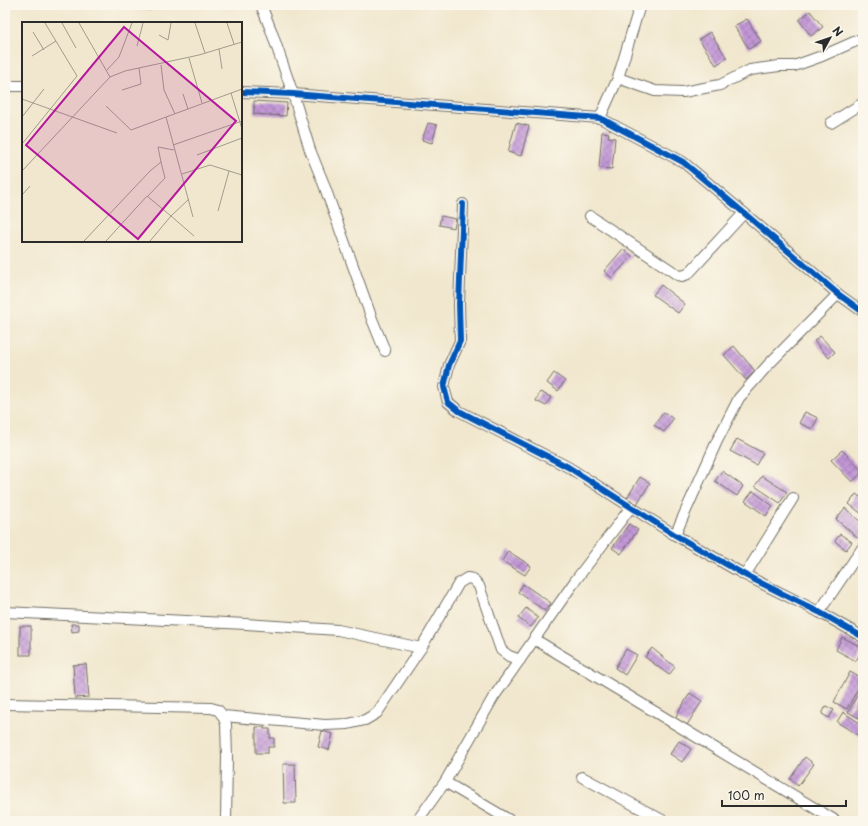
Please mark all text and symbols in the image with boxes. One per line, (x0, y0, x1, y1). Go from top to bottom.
north arrow (810, 18, 850, 58)
inset map (22, 22, 242, 242)
text: N (829, 22, 848, 40)
scale bar (722, 782, 846, 808)
text: 100 m (728, 786, 765, 804)

